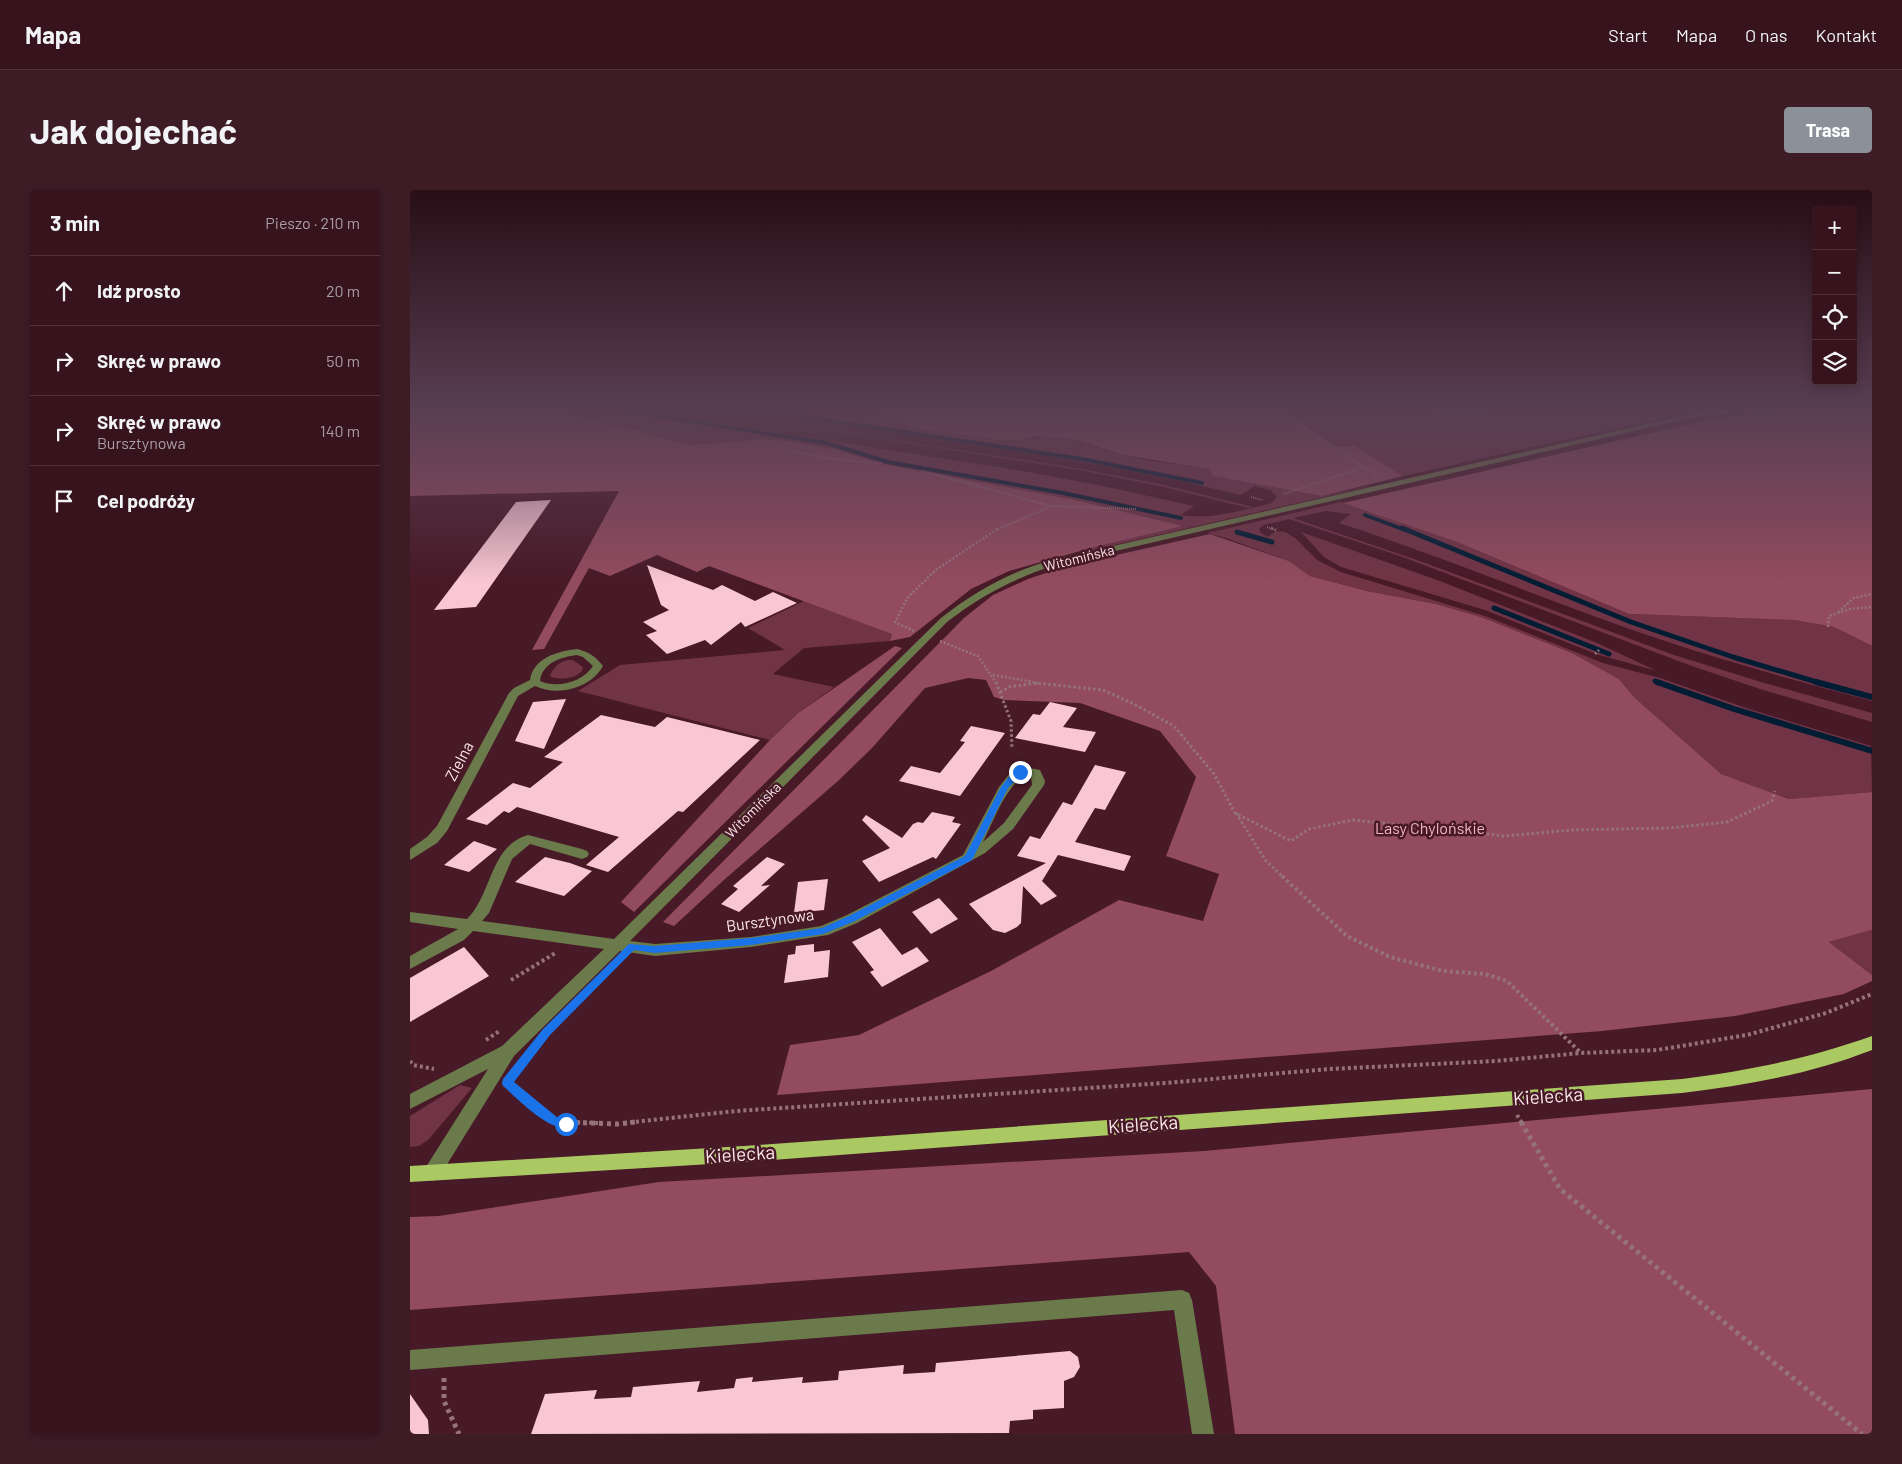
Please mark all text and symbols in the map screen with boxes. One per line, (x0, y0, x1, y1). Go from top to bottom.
text: Mapa (25, 20, 81, 49)
text: Start (1608, 24, 1648, 46)
text: Mapa (1676, 24, 1717, 46)
text: O nas (1745, 24, 1787, 46)
text: Kontakt (1815, 24, 1877, 46)
button: Trasa (1784, 107, 1872, 153)
text: Jak dojechać (30, 109, 237, 151)
map controls (1812, 205, 1857, 385)
button: + (1812, 205, 1857, 250)
text: 3 min (50, 210, 100, 235)
text: Pieszo · 210 m (265, 213, 360, 232)
button: − (1812, 250, 1857, 295)
icon: ahead (50, 277, 78, 305)
text: Idź prosto (97, 279, 181, 302)
text: 20 m (326, 281, 360, 300)
button: locate (1812, 295, 1857, 340)
button: layers (1812, 340, 1857, 385)
icon: right (50, 347, 78, 375)
text: Skręć w prawo (97, 349, 221, 372)
text: 50 m (326, 351, 360, 370)
text: Skręć w prawo (97, 410, 221, 433)
icon: right (50, 417, 78, 445)
text: 140 m (320, 421, 360, 440)
text: Bursztynowa (97, 433, 186, 452)
icon: arrive (50, 487, 78, 515)
text: Cel podróży (97, 489, 195, 512)
street label: Witomińska (1042, 541, 1116, 574)
street label: Zielna (440, 738, 477, 784)
route end (1009, 761, 1032, 784)
street label: Witomińska (721, 778, 784, 841)
park label: Lasy Chylońskie (1375, 818, 1485, 837)
street label: Bursztynowa (725, 904, 815, 935)
street label: Kielecka (1512, 1082, 1584, 1109)
street label: Kielecka (1107, 1110, 1179, 1137)
route start (555, 1113, 578, 1136)
street label: Kielecka (704, 1140, 776, 1167)

